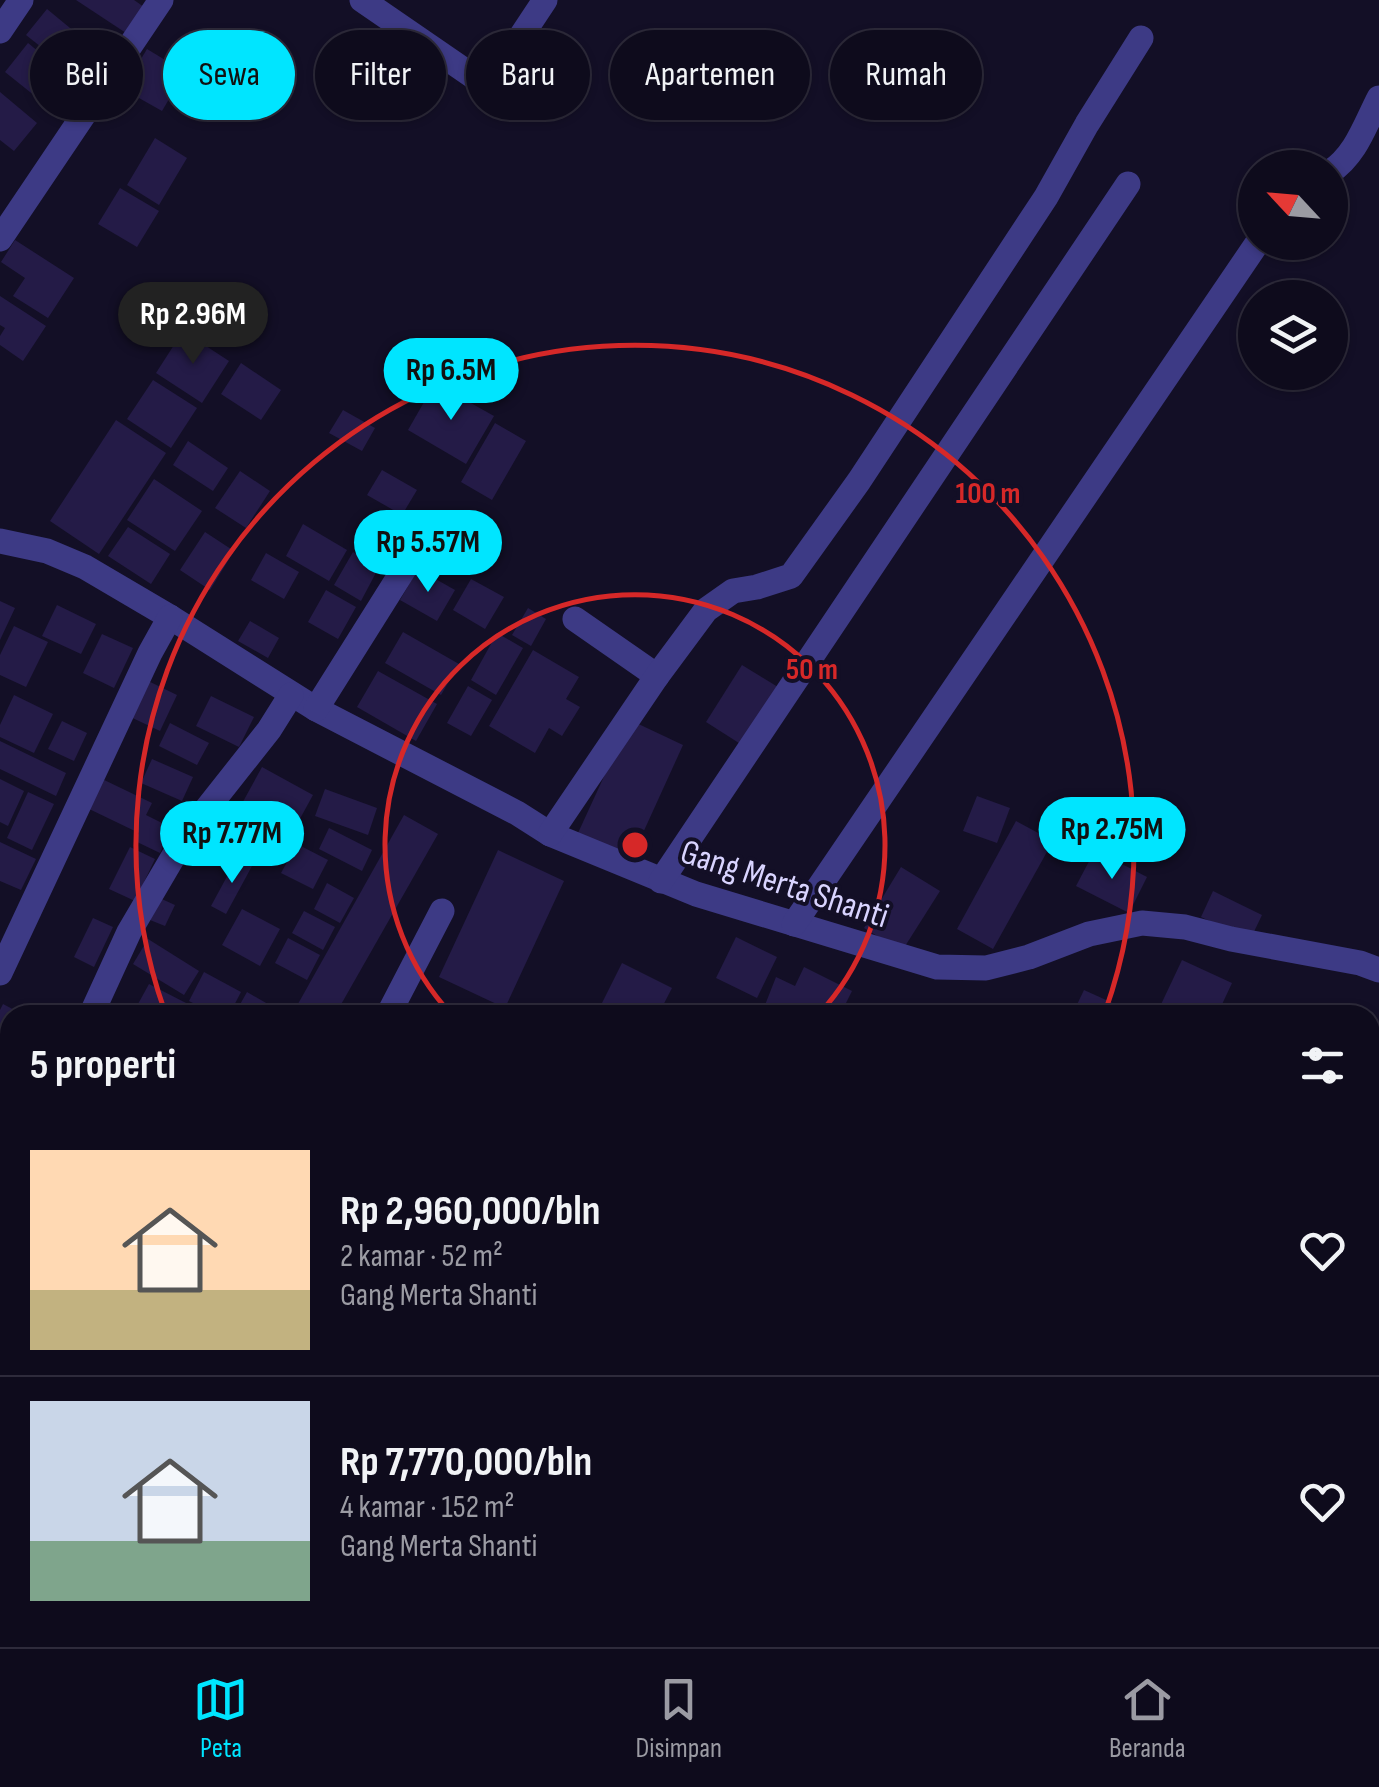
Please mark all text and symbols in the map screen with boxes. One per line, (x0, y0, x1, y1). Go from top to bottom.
chip: Beli (30, 30, 143, 120)
chip: Sewa (163, 30, 295, 120)
chip: Filter (315, 30, 446, 120)
chip: Baru (466, 30, 590, 120)
chip: Apartemen (610, 30, 810, 120)
chip: Rumah (830, 30, 982, 120)
north arrow (1238, 150, 1348, 260)
map controls (1238, 150, 1348, 390)
button: layers (1238, 280, 1348, 390)
pin: Rp 2.96M (90, 282, 296, 367)
text: Rp 2.96M (140, 295, 246, 334)
pin: Rp 6.5M (359, 338, 543, 423)
text: Rp 6.5M (406, 351, 496, 390)
text: 100 m (956, 476, 1020, 512)
pin: Rp 5.57M (325, 510, 531, 595)
text: Rp 5.57M (376, 523, 480, 562)
text: 50 m (786, 652, 838, 688)
pin: Rp 2.75M (1009, 797, 1215, 882)
pin: Rp 7.77M (129, 801, 335, 886)
text: Rp 2.75M (1061, 810, 1163, 849)
text: Rp 7.77M (182, 814, 282, 853)
centre of rings (617, 827, 653, 863)
street label: Gang Merta Shanti (675, 831, 894, 938)
icon: filters (1295, 1038, 1350, 1093)
text: 5 properti (30, 1040, 176, 1091)
text: Rp 2,960,000/bln (340, 1186, 600, 1237)
icon: home (110, 1190, 230, 1310)
icon: heart (1295, 1223, 1350, 1278)
text: 2 kamar · 52 m² (340, 1237, 503, 1276)
text: Gang Merta Shanti (340, 1276, 537, 1315)
text: Rp 7,770,000/bln (340, 1437, 592, 1488)
icon: home (110, 1441, 230, 1561)
icon: heart (1295, 1474, 1350, 1529)
text: 4 kamar · 152 m² (340, 1488, 514, 1527)
text: Gang Merta Shanti (340, 1527, 537, 1566)
tab: Peta (193, 1672, 248, 1765)
tab: Disimpan (635, 1672, 722, 1765)
tab: Beranda (1109, 1672, 1186, 1765)

